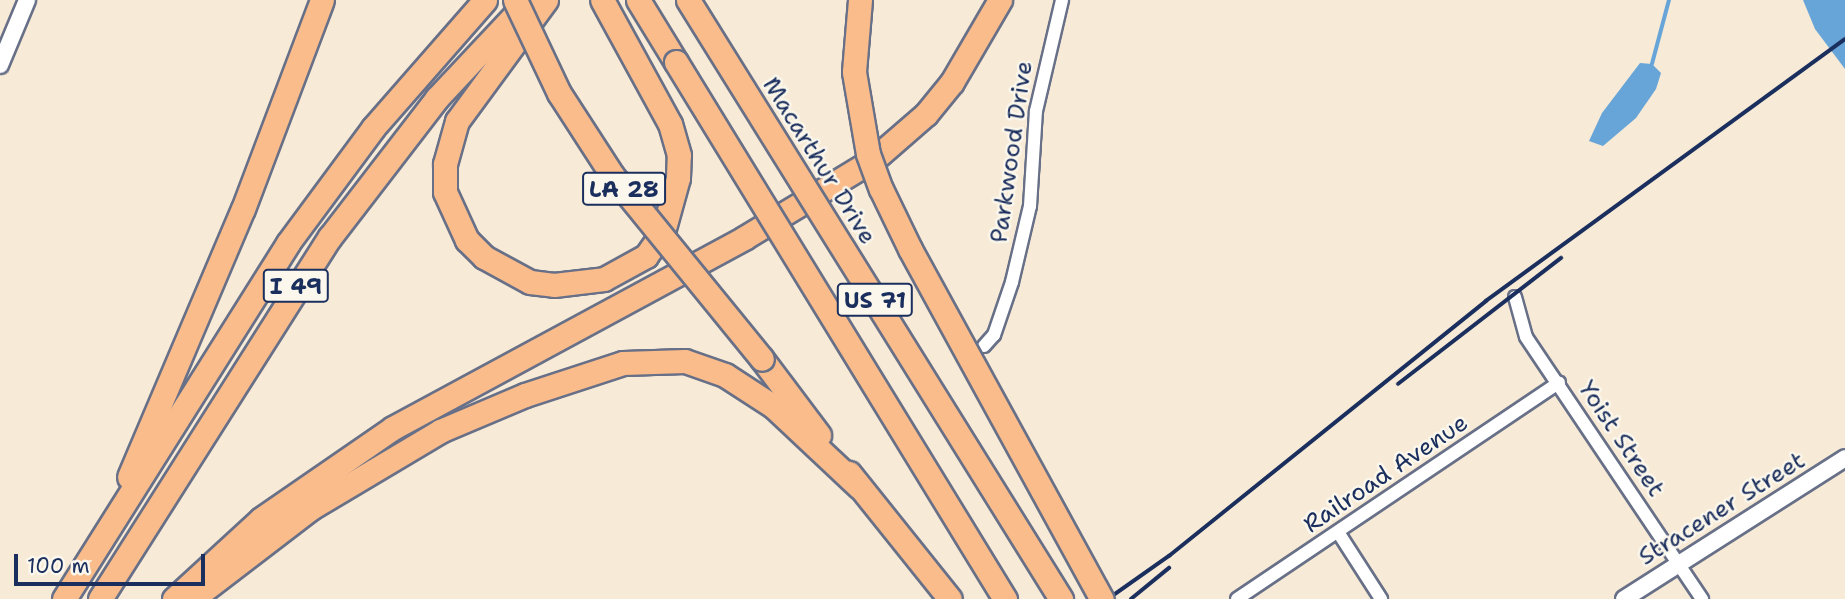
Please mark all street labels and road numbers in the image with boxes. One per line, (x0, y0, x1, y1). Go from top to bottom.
street label: Parkwood Drive (985, 59, 1039, 245)
street label: Macarthur Drive (756, 72, 882, 250)
road number: LA 28 (582, 170, 666, 208)
road number: I 49 (263, 266, 329, 306)
road number: US 71 (836, 280, 914, 320)
street label: Yoist Street (1572, 376, 1670, 502)
street label: Railroad Avenue (1298, 408, 1474, 540)
street label: Stracener Street (1633, 446, 1811, 572)

